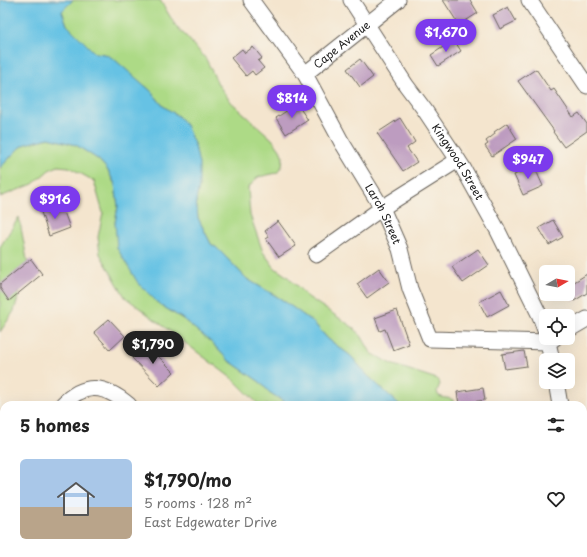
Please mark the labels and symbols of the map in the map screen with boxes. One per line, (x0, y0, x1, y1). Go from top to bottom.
street label: Cape Avenue (309, 16, 374, 72)
pin: $1,670 (413, 19, 479, 53)
pin: $814 (268, 85, 316, 119)
street label: Kingwood Street (428, 120, 488, 203)
pin: $947 (504, 146, 552, 180)
street label: Larch Street (361, 180, 406, 247)
pin: $916 (31, 186, 79, 220)
north arrow (539, 265, 575, 301)
pin: $1,790 (120, 331, 186, 365)

